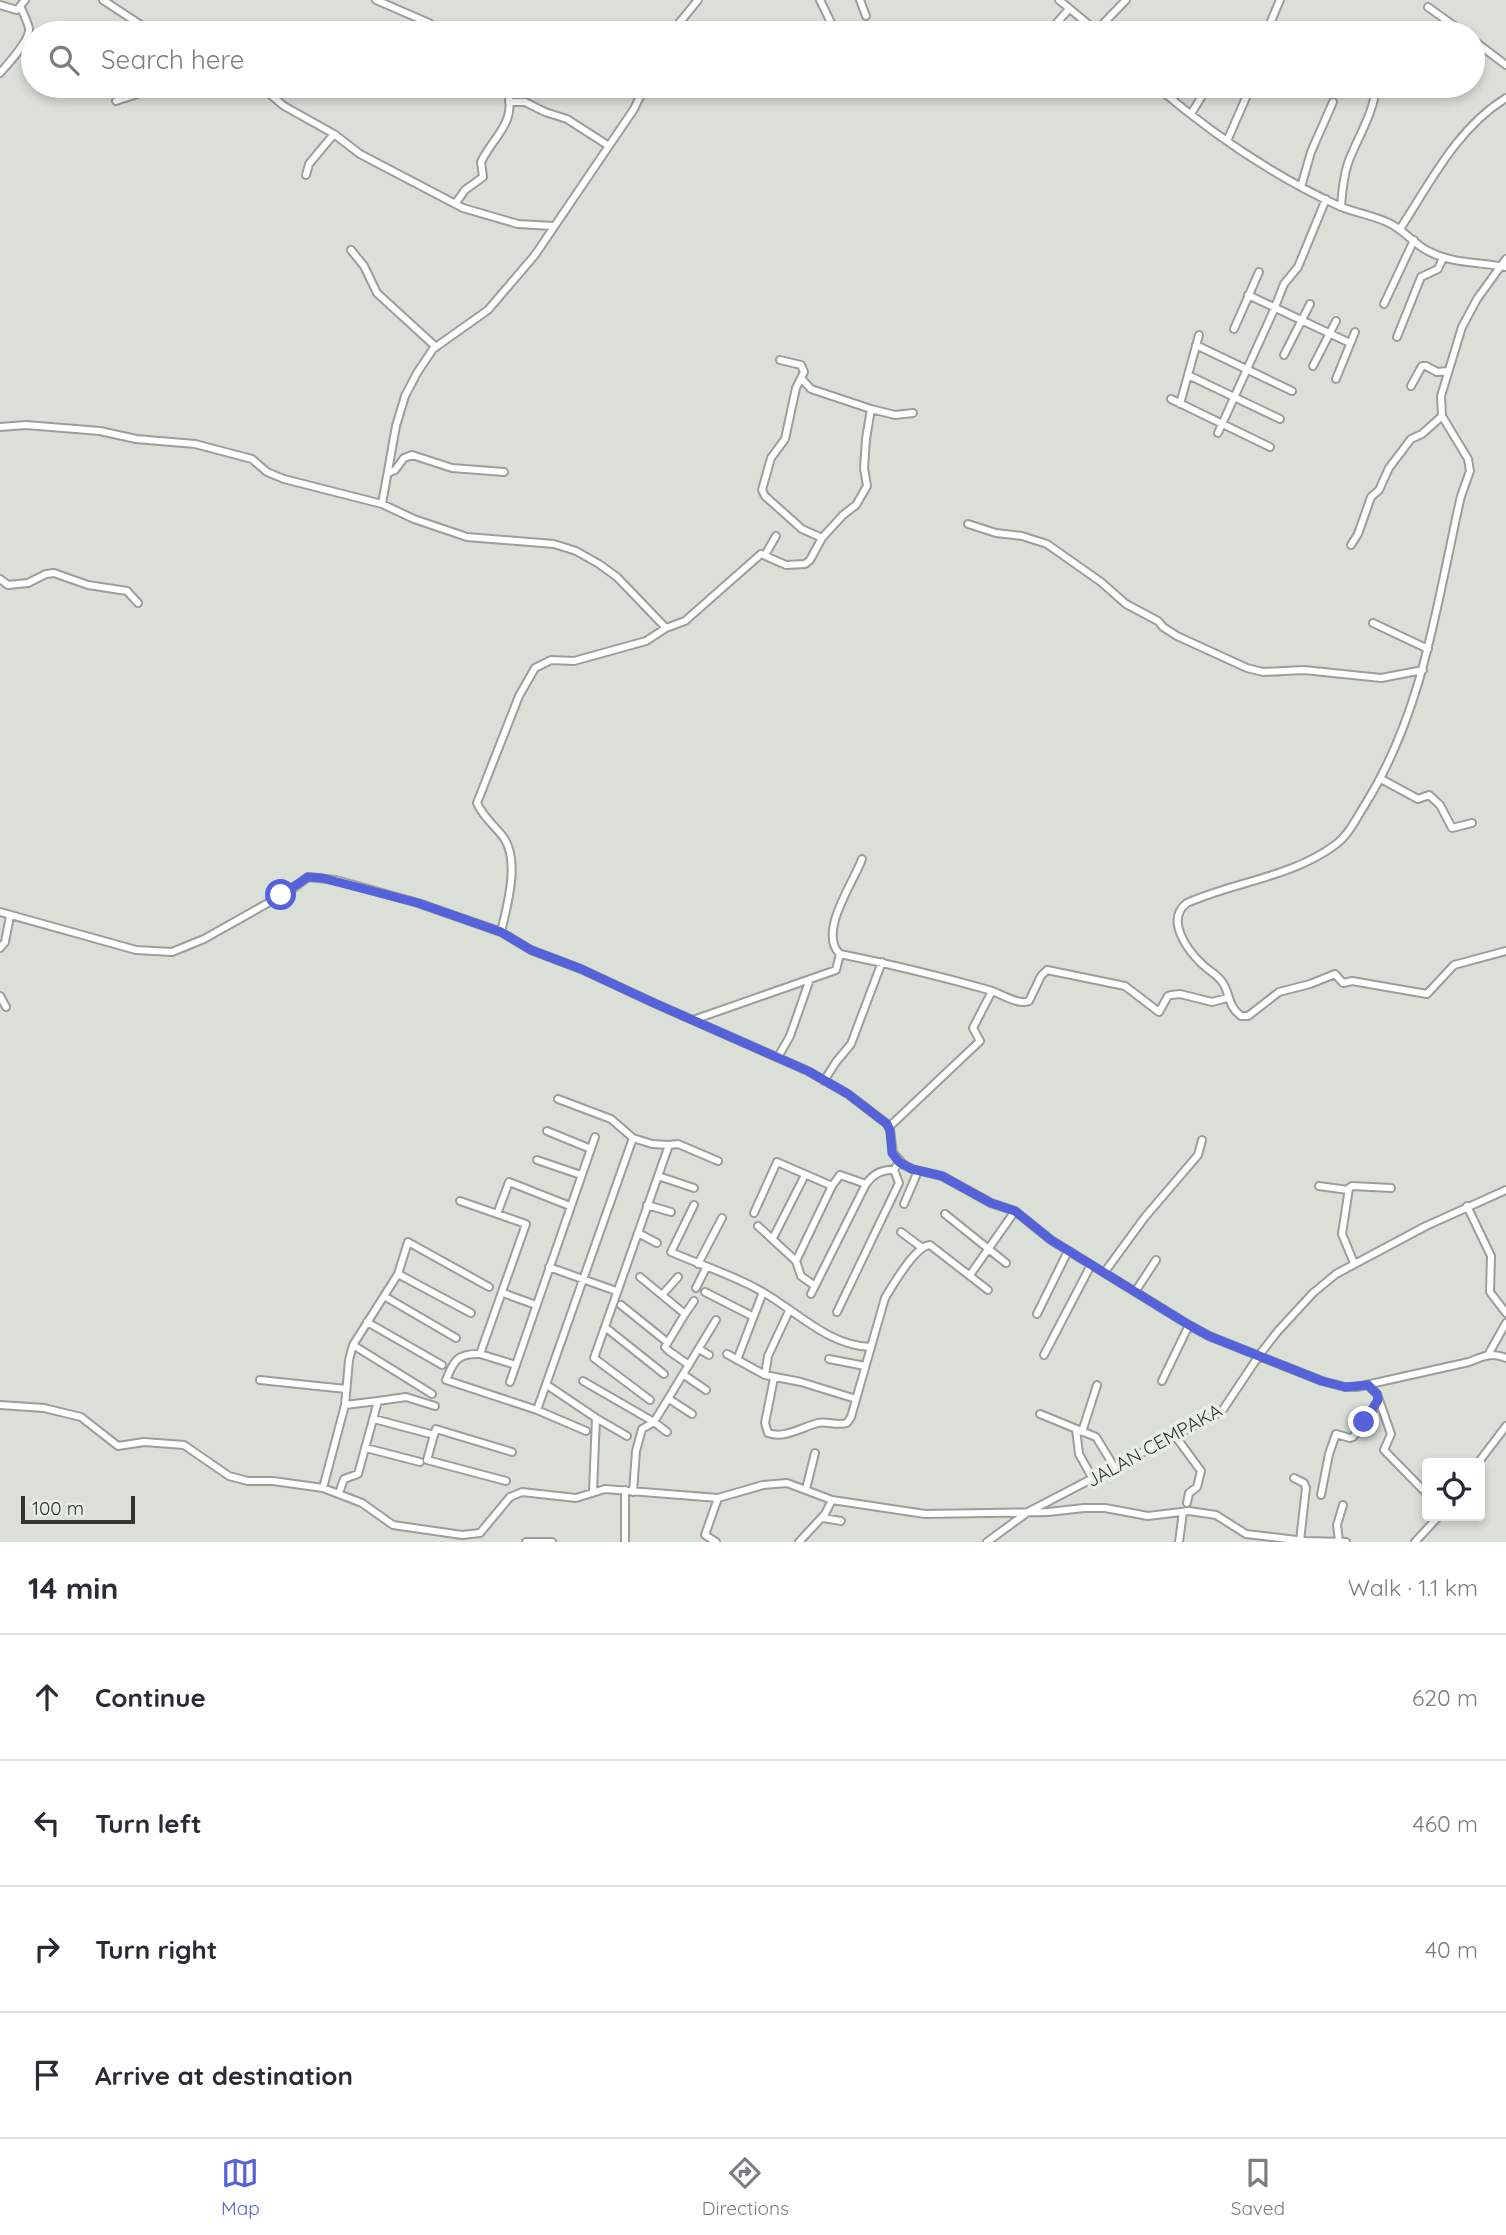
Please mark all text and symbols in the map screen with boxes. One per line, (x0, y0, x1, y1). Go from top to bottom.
search box (21, 21, 1485, 98)
icon: search (45, 41, 83, 79)
text: Search here (101, 43, 245, 76)
route start (265, 879, 296, 910)
street label: JALAN CEMPAKA (1082, 1398, 1226, 1492)
route end (1348, 1406, 1379, 1437)
map controls (1422, 1458, 1485, 1521)
button: locate (1422, 1458, 1485, 1521)
scale bar (21, 1493, 135, 1525)
text: 100 m (32, 1496, 84, 1520)
text: 14 min (28, 1569, 118, 1607)
text: Walk · 1.1 km (1348, 1573, 1478, 1602)
icon: ahead (28, 1678, 66, 1716)
text: Continue (95, 1681, 206, 1714)
text: 620 m (1412, 1683, 1478, 1712)
icon: left (28, 1804, 66, 1842)
text: Turn left (95, 1807, 202, 1840)
text: 460 m (1413, 1809, 1478, 1838)
icon: right (28, 1930, 66, 1968)
text: Turn right (95, 1933, 217, 1966)
text: 40 m (1425, 1935, 1478, 1964)
icon: arrive (28, 2056, 66, 2094)
text: Arrive at destination (95, 2059, 353, 2092)
tab: Map (221, 2154, 260, 2220)
tab: Directions (702, 2154, 789, 2220)
tab: Saved (1231, 2154, 1285, 2220)

